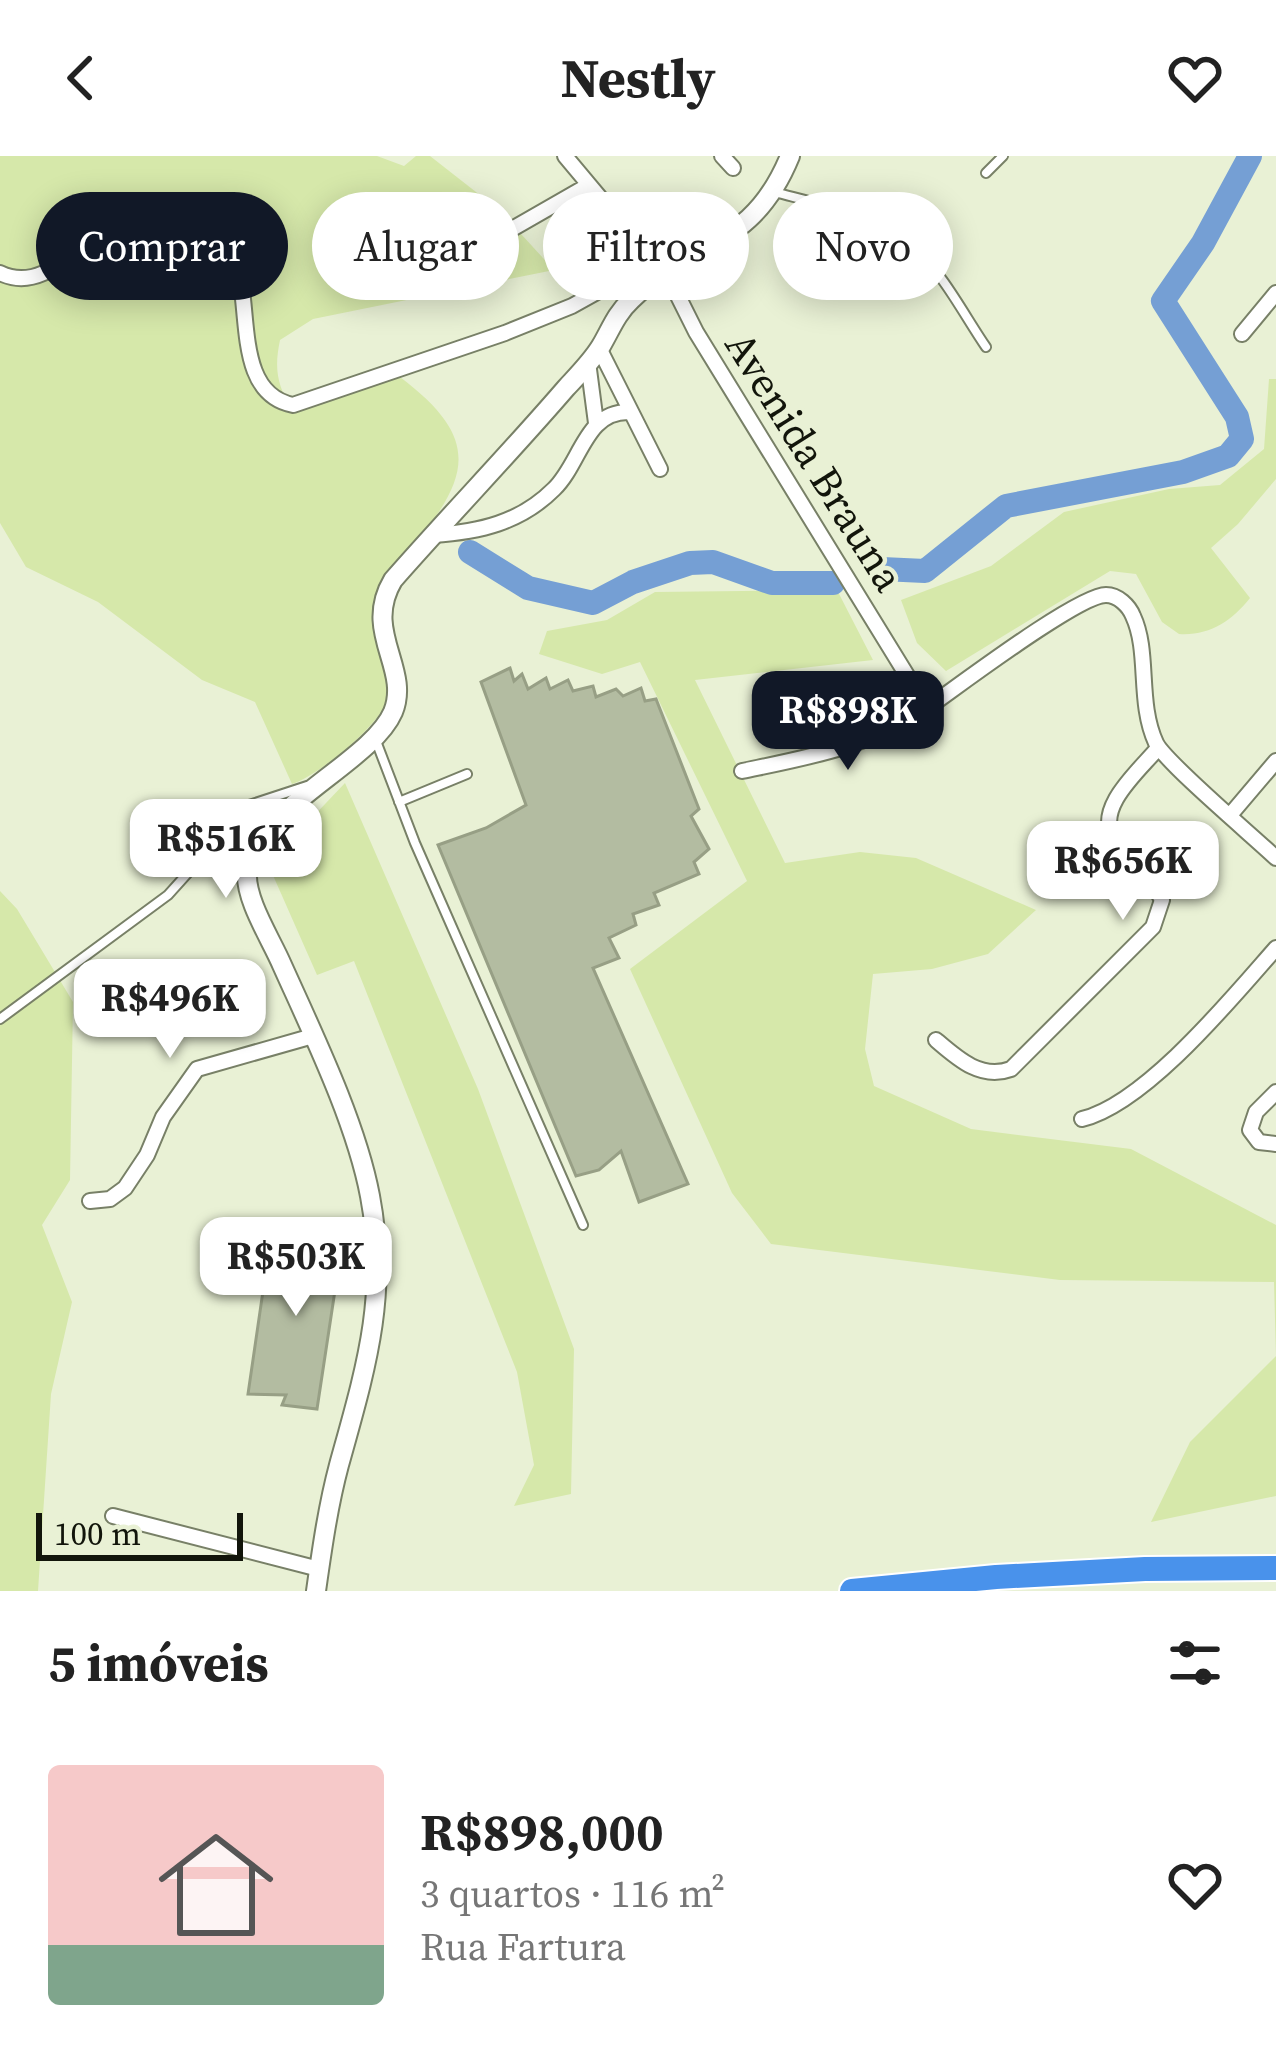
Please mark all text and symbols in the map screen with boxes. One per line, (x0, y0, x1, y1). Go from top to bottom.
text: Nestly (561, 41, 716, 115)
icon: back (48, 45, 114, 111)
icon: heart (1162, 45, 1228, 111)
chip: Comprar (36, 192, 288, 300)
chip: Alugar (312, 192, 519, 300)
chip: Filtros (543, 192, 749, 300)
chip: Novo (773, 192, 953, 300)
street label: Avenida Brauna (712, 320, 918, 602)
pin: R$898K (750, 671, 946, 773)
text: R$898K (779, 683, 917, 736)
pin: R$516K (128, 799, 324, 901)
text: R$516K (157, 811, 295, 864)
pin: R$656K (1025, 821, 1221, 923)
text: R$656K (1054, 833, 1192, 886)
pin: R$496K (72, 959, 268, 1061)
text: R$496K (101, 971, 239, 1024)
pin: R$503K (198, 1217, 394, 1319)
text: R$503K (227, 1229, 365, 1282)
scale bar (36, 1507, 243, 1560)
text: 100 m (54, 1511, 141, 1556)
text: 5 imóveis (48, 1628, 269, 1698)
icon: filters (1162, 1630, 1228, 1696)
text: R$898,000 (420, 1797, 664, 1867)
icon: home (144, 1813, 288, 1957)
icon: heart (1162, 1852, 1228, 1918)
text: 3 quartos · 116 m² (420, 1867, 725, 1920)
text: Rua Fartura (420, 1920, 626, 1973)

